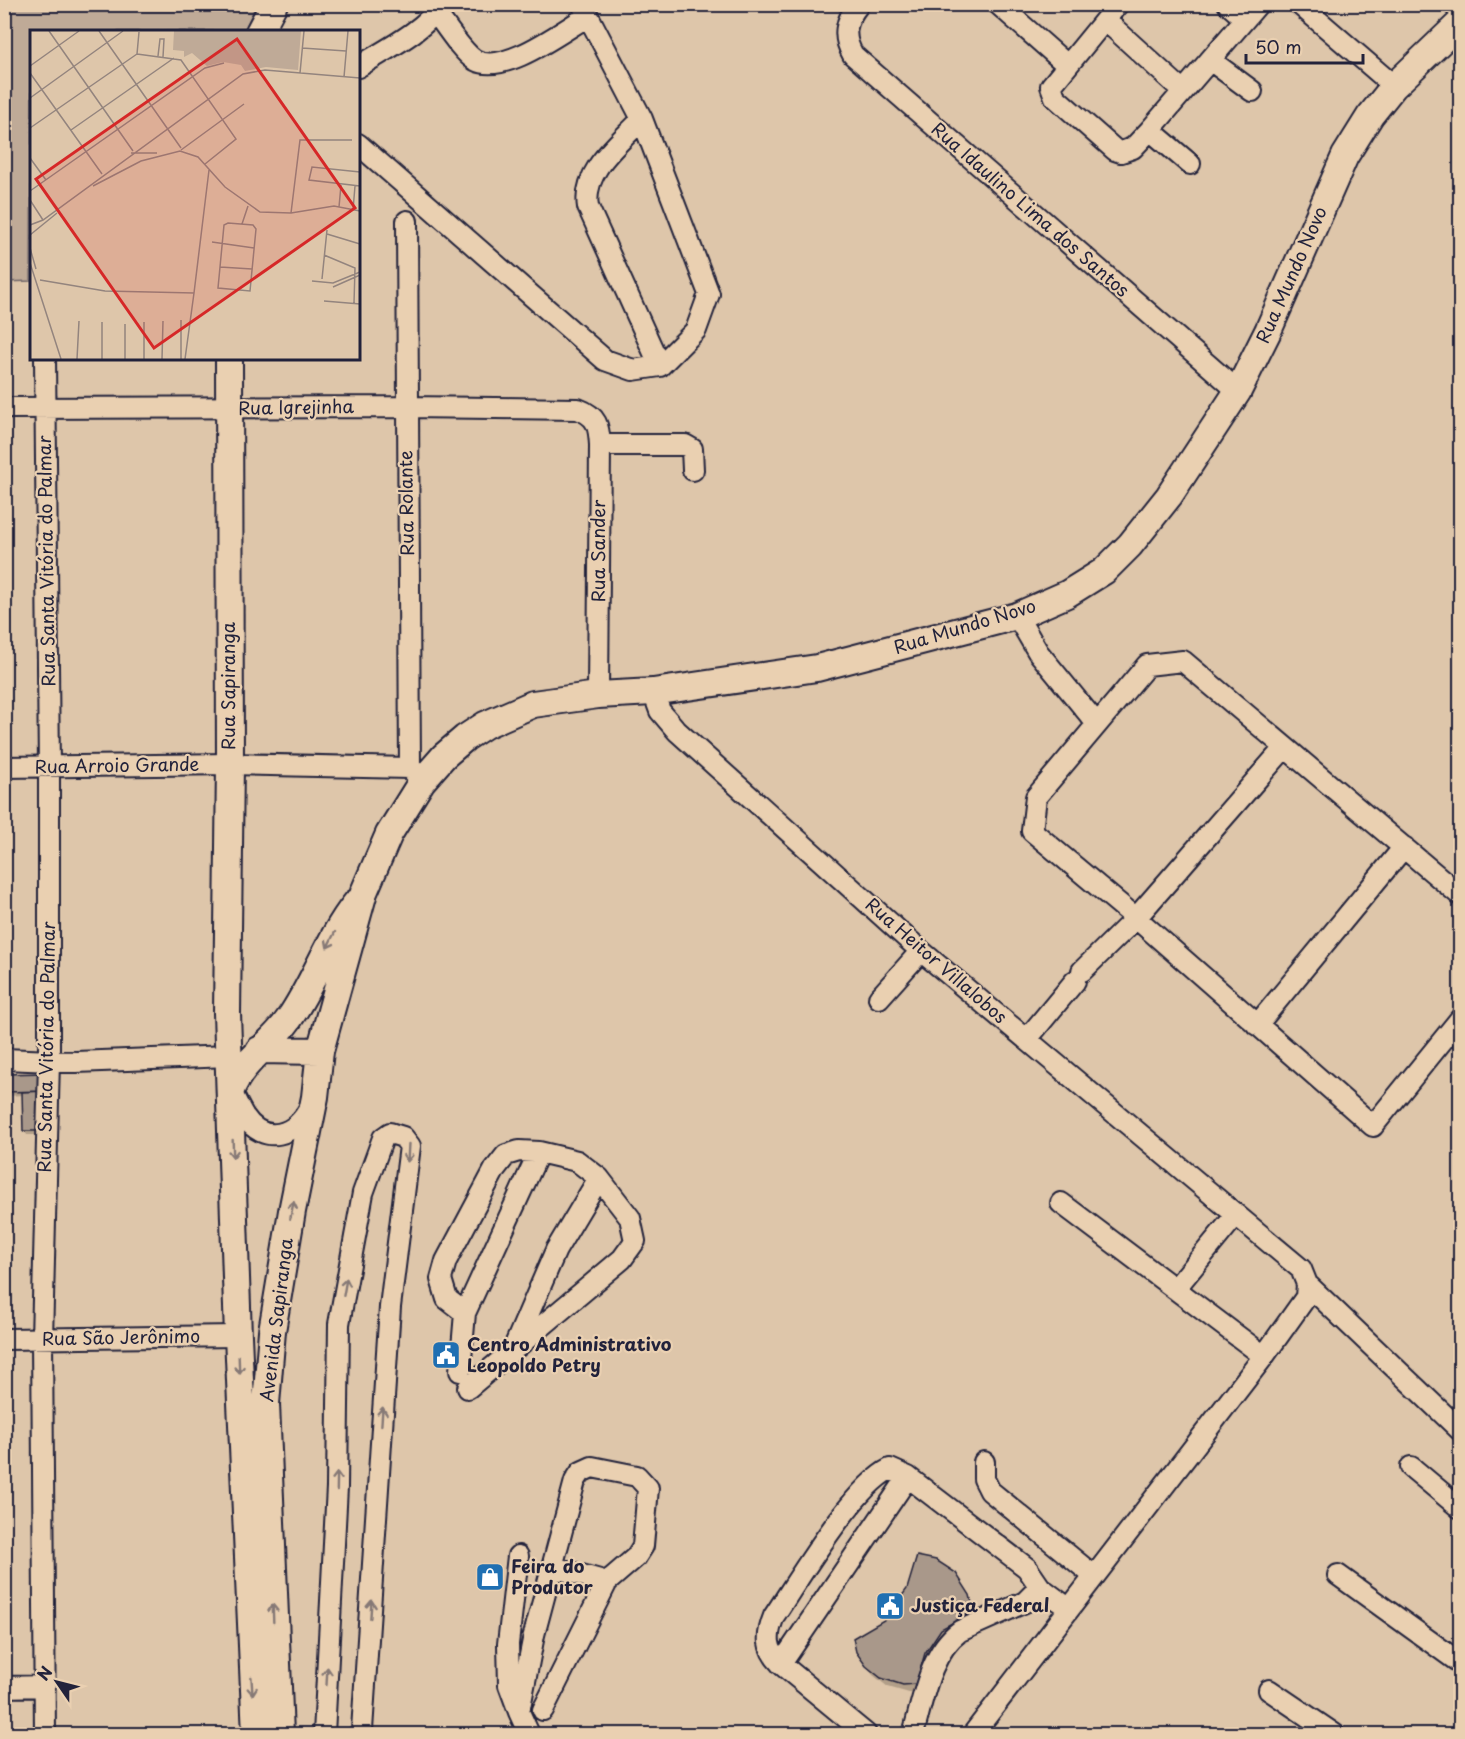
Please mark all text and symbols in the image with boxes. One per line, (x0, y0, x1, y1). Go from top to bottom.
scale bar (1246, 27, 1363, 65)
inset map (30, 30, 360, 360)
text: 50 m (1255, 33, 1302, 60)
street label: Rua Idaulino Lima dos Santos (926, 115, 1136, 303)
street label: Rua Mundo Novo (1248, 202, 1333, 347)
street label: Rua Igrejinha (238, 392, 354, 421)
street label: Rua Santa Vitória do Palmar (30, 435, 61, 687)
street label: Rua Rolante (391, 450, 420, 556)
street label: Rua Sander (584, 499, 611, 602)
street label: Rua Mundo Novo (890, 591, 1039, 660)
street label: Rua Sapiranga (214, 621, 241, 750)
street label: Rua Arroio Grande (34, 750, 200, 779)
street label: Rua Heitor Villalobos (860, 891, 1014, 1029)
street label: Rua Santa Vitória do Palmar (30, 921, 61, 1173)
one-way arrow (325, 931, 336, 949)
one-way arrow (227, 1139, 238, 1159)
one-way arrow (402, 1142, 413, 1162)
one-way arrow (287, 1201, 298, 1221)
street label: Avenida Sapiranga (252, 1236, 299, 1403)
one-way arrow (340, 1278, 351, 1297)
street label: Rua São Jerônimo (42, 1322, 200, 1351)
place label: Centro Administrativo Leopoldo Petry (467, 1330, 672, 1378)
public building icon: Centro Administrativo Leopoldo Petry (430, 1339, 462, 1371)
one-way arrow (233, 1355, 245, 1375)
one-way arrow (377, 1407, 388, 1427)
one-way arrow (331, 1472, 343, 1492)
place label: Feira do Produtor (511, 1552, 593, 1600)
shop icon: Feira do Produtor (474, 1561, 506, 1593)
public building icon: Justiça Federal (874, 1590, 906, 1622)
place label: Justiça Federal (911, 1591, 1049, 1618)
one-way arrow (365, 1599, 376, 1619)
one-way arrow (268, 1604, 279, 1624)
north arrow (27, 1652, 87, 1712)
text: N (30, 1661, 57, 1685)
one-way arrow (322, 1667, 333, 1687)
one-way arrow (247, 1675, 258, 1695)

